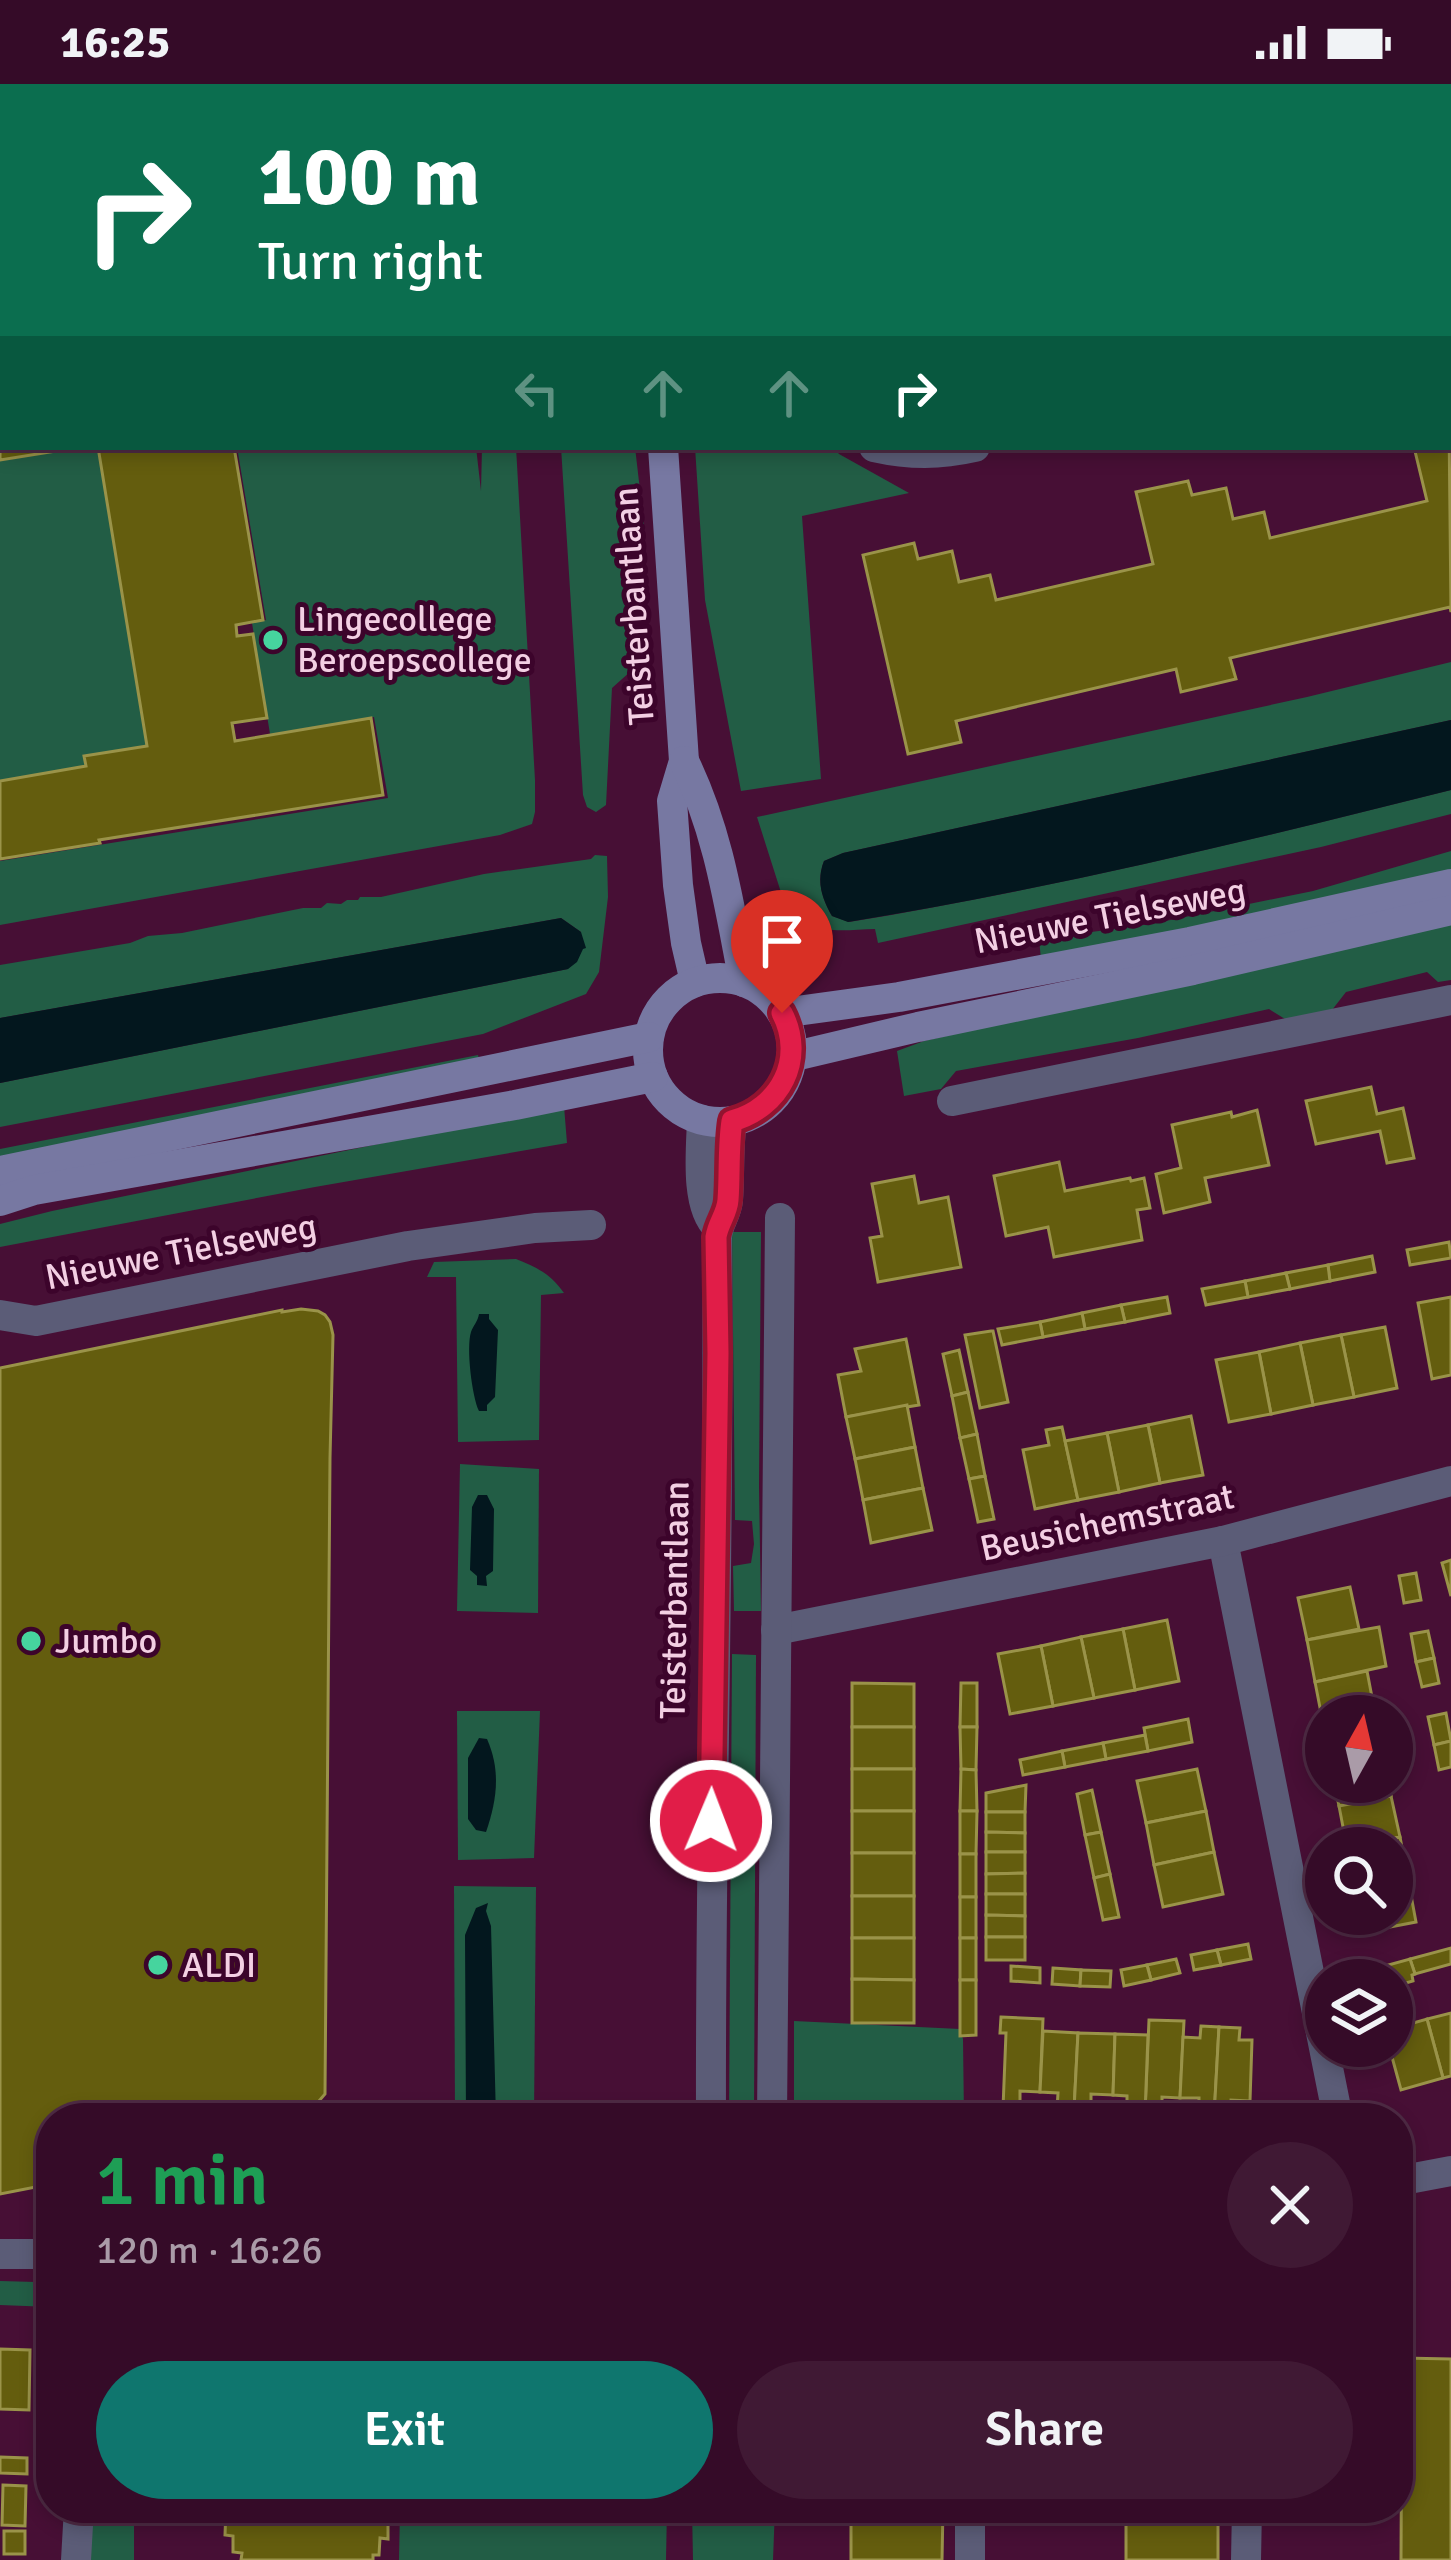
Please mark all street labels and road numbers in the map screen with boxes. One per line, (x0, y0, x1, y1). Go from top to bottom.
street label: Teisterbantlaan (603, 486, 665, 726)
street label: Nieuwe Tielseweg (971, 868, 1249, 964)
street label: Nieuwe Tielseweg (42, 1204, 320, 1300)
street label: Beusichemstraat (976, 1474, 1238, 1572)
street label: Teisterbantlaan (650, 1481, 700, 1719)

